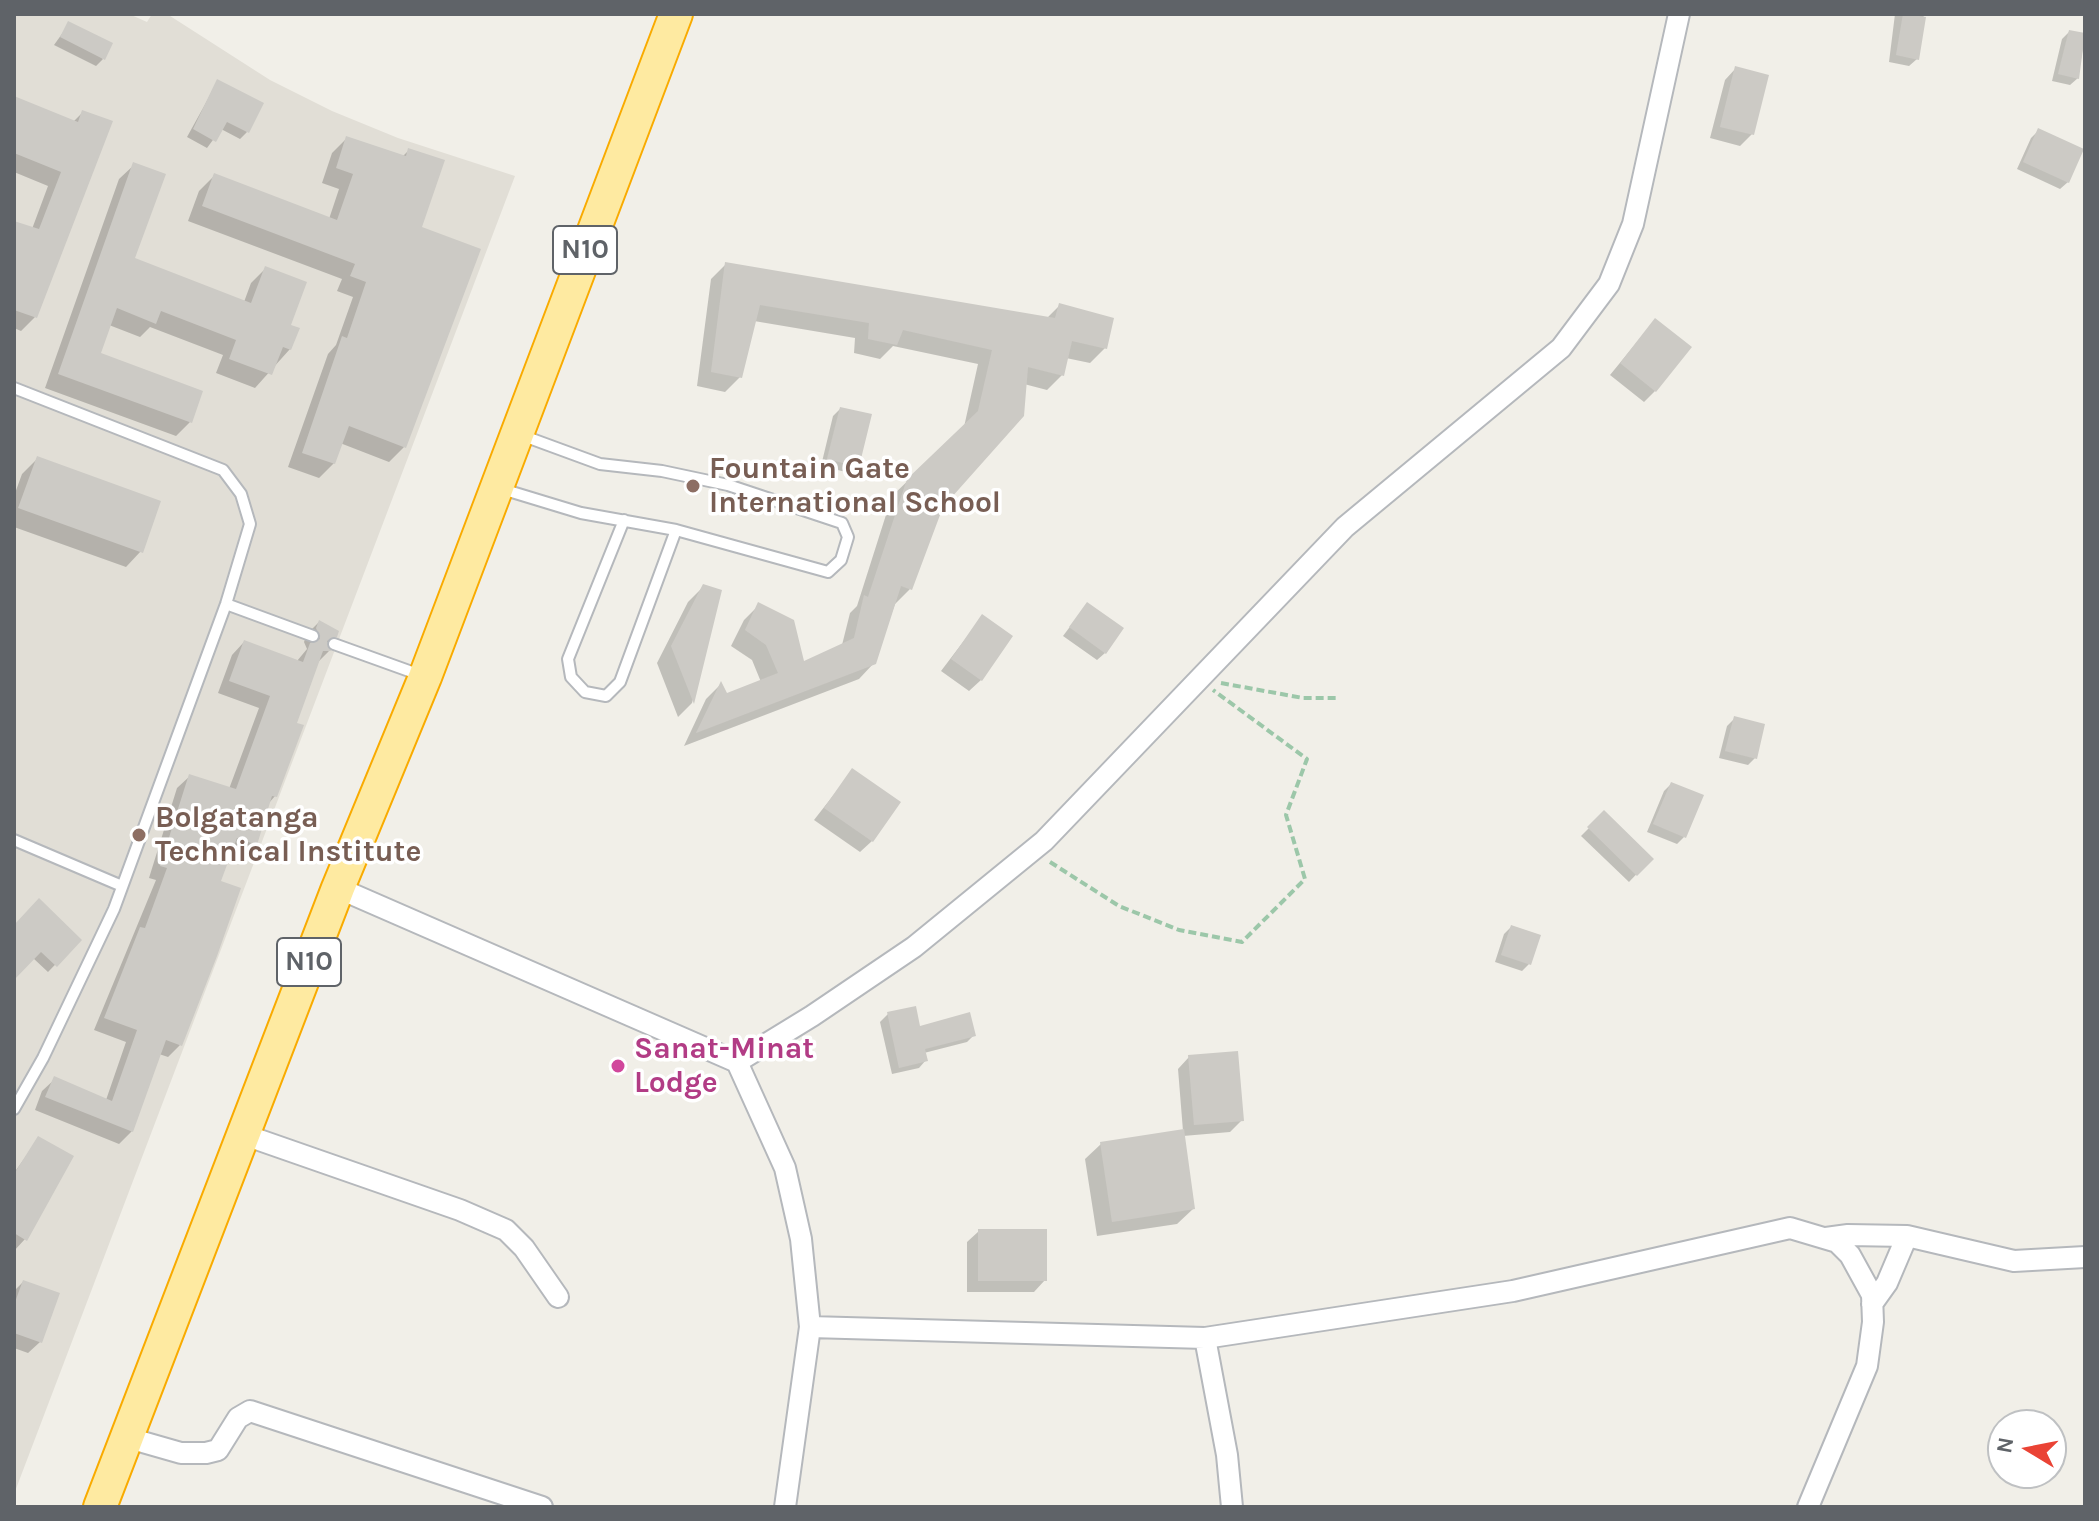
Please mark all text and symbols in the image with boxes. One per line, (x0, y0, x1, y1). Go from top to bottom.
road number: N10 (553, 226, 617, 274)
place label: Fountain Gate International School (709, 451, 1001, 522)
marker: Fountain Gate International School (684, 477, 702, 495)
place label: Bolgatanga Technical Institute (155, 800, 421, 870)
marker: Bolgatanga Technical Institute (130, 826, 148, 844)
road number: N10 (277, 938, 341, 986)
place label: Sanat-Minat Lodge (634, 1031, 814, 1102)
marker: Sanat-Minat Lodge (609, 1057, 627, 1075)
north arrow (1987, 1409, 2067, 1489)
text: N (1991, 1435, 2020, 1455)

